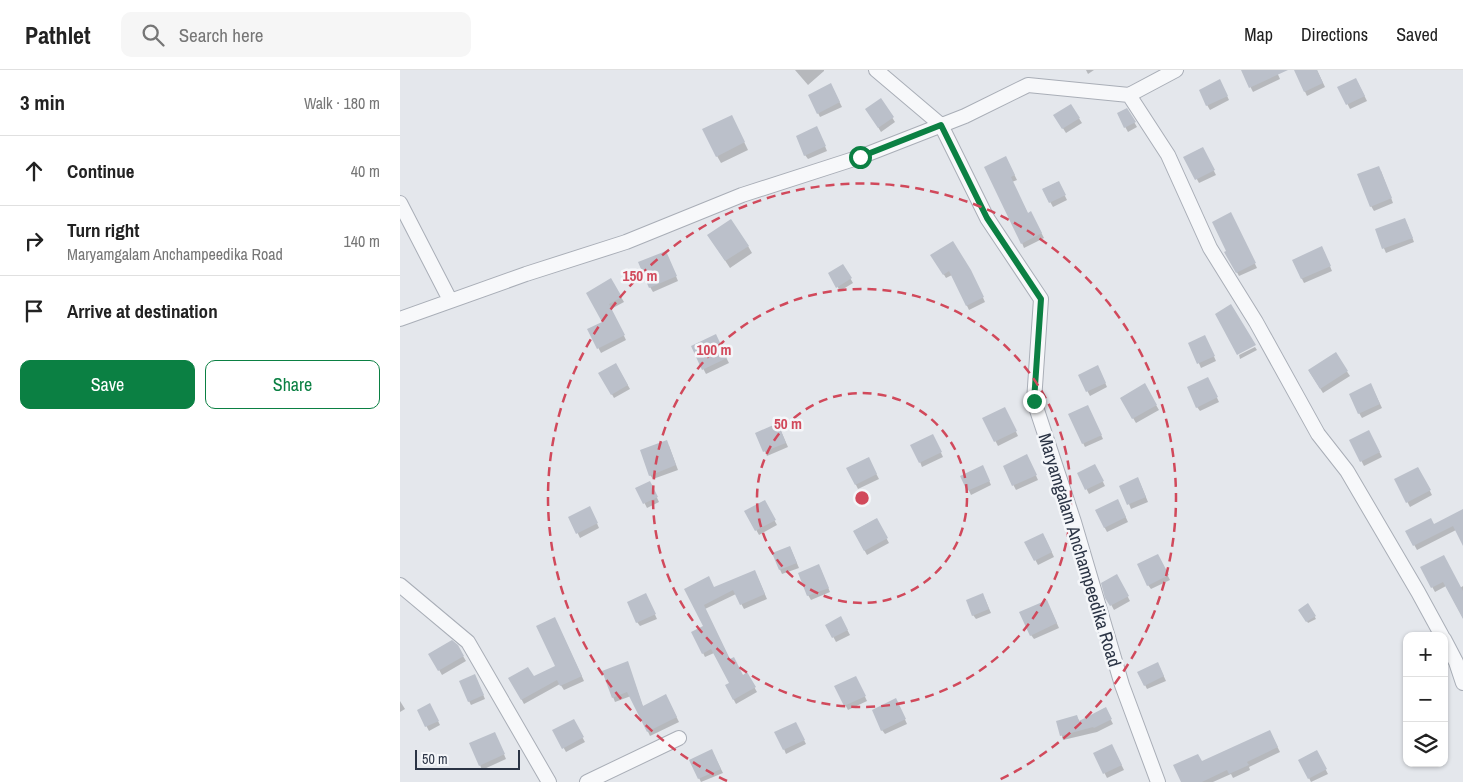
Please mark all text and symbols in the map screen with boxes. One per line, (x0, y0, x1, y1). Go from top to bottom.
search box (121, 12, 471, 57)
text: Pathlet (25, 19, 91, 51)
icon: search (139, 21, 167, 49)
text: Search here (179, 22, 264, 48)
text: Map (1244, 22, 1273, 47)
text: Directions (1301, 22, 1368, 47)
text: Saved (1396, 22, 1438, 47)
text: 3 min (20, 88, 65, 117)
text: Walk · 180 m (304, 92, 380, 114)
route start (849, 146, 872, 169)
icon: ahead (20, 157, 48, 185)
text: Continue (67, 158, 135, 184)
text: 40 m (351, 160, 380, 182)
text: Turn right (67, 217, 139, 243)
icon: right (20, 227, 48, 255)
text: 140 m (344, 230, 380, 252)
text: Maryamgalam Anchampeedika Road (67, 243, 283, 265)
text: 150 m (623, 265, 657, 286)
icon: arrive (20, 297, 48, 325)
text: Arrive at destination (67, 298, 218, 324)
text: 100 m (697, 339, 731, 360)
button: Save (20, 360, 195, 409)
button: Share (205, 360, 380, 409)
route end (1023, 390, 1046, 413)
text: 50 m (774, 413, 802, 434)
street label: Maryamgalam Anchampeedika Road (1033, 430, 1127, 670)
centre of rings (853, 489, 871, 507)
map controls (1403, 632, 1448, 767)
button: + (1403, 632, 1448, 677)
button: − (1403, 677, 1448, 722)
button: layers (1403, 722, 1448, 767)
scale bar (415, 747, 520, 770)
text: 50 m (422, 750, 448, 768)

